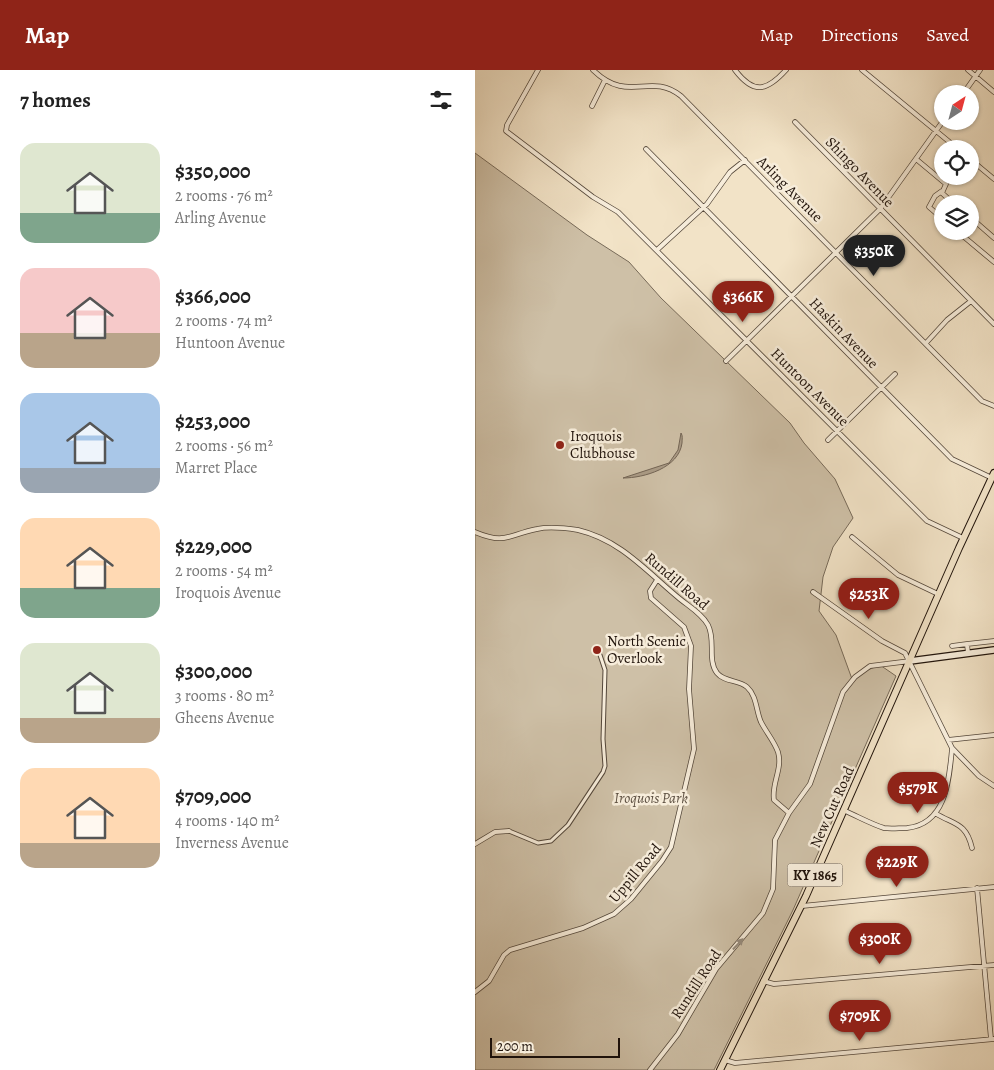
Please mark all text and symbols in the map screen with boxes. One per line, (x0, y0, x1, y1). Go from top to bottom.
text: Map (25, 19, 69, 51)
text: Map (760, 23, 793, 47)
text: Directions (821, 23, 898, 47)
text: Saved (926, 23, 969, 47)
north arrow (934, 85, 979, 130)
map controls (934, 85, 979, 240)
text: 7 homes (20, 86, 91, 114)
icon: filters (427, 86, 455, 114)
street label: Shingo Avenue (821, 132, 899, 212)
button: locate (934, 140, 979, 185)
street label: Arling Avenue (752, 151, 827, 226)
text: $350,000 (175, 157, 251, 185)
icon: home (60, 163, 120, 223)
text: 2 rooms · 76 m² (175, 185, 273, 207)
button: layers (934, 195, 979, 240)
text: Arling Avenue (175, 207, 266, 229)
pin: $350K (839, 234, 909, 277)
text: $350K (854, 240, 894, 262)
pin: $366K (708, 280, 778, 323)
text: $366,000 (175, 282, 251, 310)
text: $366K (723, 286, 763, 308)
icon: home (60, 288, 120, 348)
street label: Haskin Avenue (805, 293, 883, 373)
text: 2 rooms · 74 m² (175, 310, 273, 332)
text: Huntoon Avenue (175, 332, 285, 354)
street label: Huntoon Avenue (766, 343, 854, 431)
text: $253,000 (175, 407, 250, 435)
icon: home (60, 413, 120, 473)
place label: Iroquois Clubhouse (570, 426, 635, 463)
text: 2 rooms · 56 m² (175, 435, 273, 457)
marker: Iroquois Clubhouse (554, 439, 566, 451)
text: Marret Place (175, 457, 257, 479)
text: $229,000 (175, 532, 252, 560)
icon: home (60, 538, 120, 598)
street label: Rundill Road (641, 548, 714, 615)
text: 2 rooms · 54 m² (175, 560, 273, 582)
pin: $253K (834, 578, 904, 620)
text: Iroquois Avenue (175, 582, 281, 604)
text: $253K (849, 583, 889, 605)
place label: North Scenic Overlook (607, 631, 686, 668)
marker: North Scenic Overlook (591, 644, 603, 656)
text: $300,000 (175, 657, 252, 685)
icon: home (60, 663, 120, 723)
text: 3 rooms · 80 m² (175, 685, 274, 707)
text: Gheens Avenue (175, 707, 274, 729)
street label: New Cut Road (805, 762, 859, 851)
pin: $579K (883, 772, 953, 814)
text: $579K (898, 777, 938, 799)
text: $709,000 (175, 782, 251, 810)
icon: home (60, 788, 120, 848)
park label: Iroquois Park (614, 788, 688, 808)
text: 4 rooms · 140 m² (175, 810, 280, 832)
text: Inverness Avenue (175, 832, 289, 854)
street label: Uppill Road (604, 838, 666, 907)
pin: $229K (862, 846, 932, 888)
text: $229K (877, 851, 917, 873)
road number: KY 1865 (787, 864, 843, 886)
pin: $300K (845, 922, 915, 965)
text: $300K (860, 928, 900, 950)
one-way arrow (732, 938, 743, 950)
street label: Rundill Road (666, 945, 726, 1023)
pin: $709K (825, 1000, 895, 1042)
text: $709K (840, 1005, 880, 1027)
scale bar (490, 1035, 620, 1058)
text: 200 m (497, 1037, 533, 1056)

